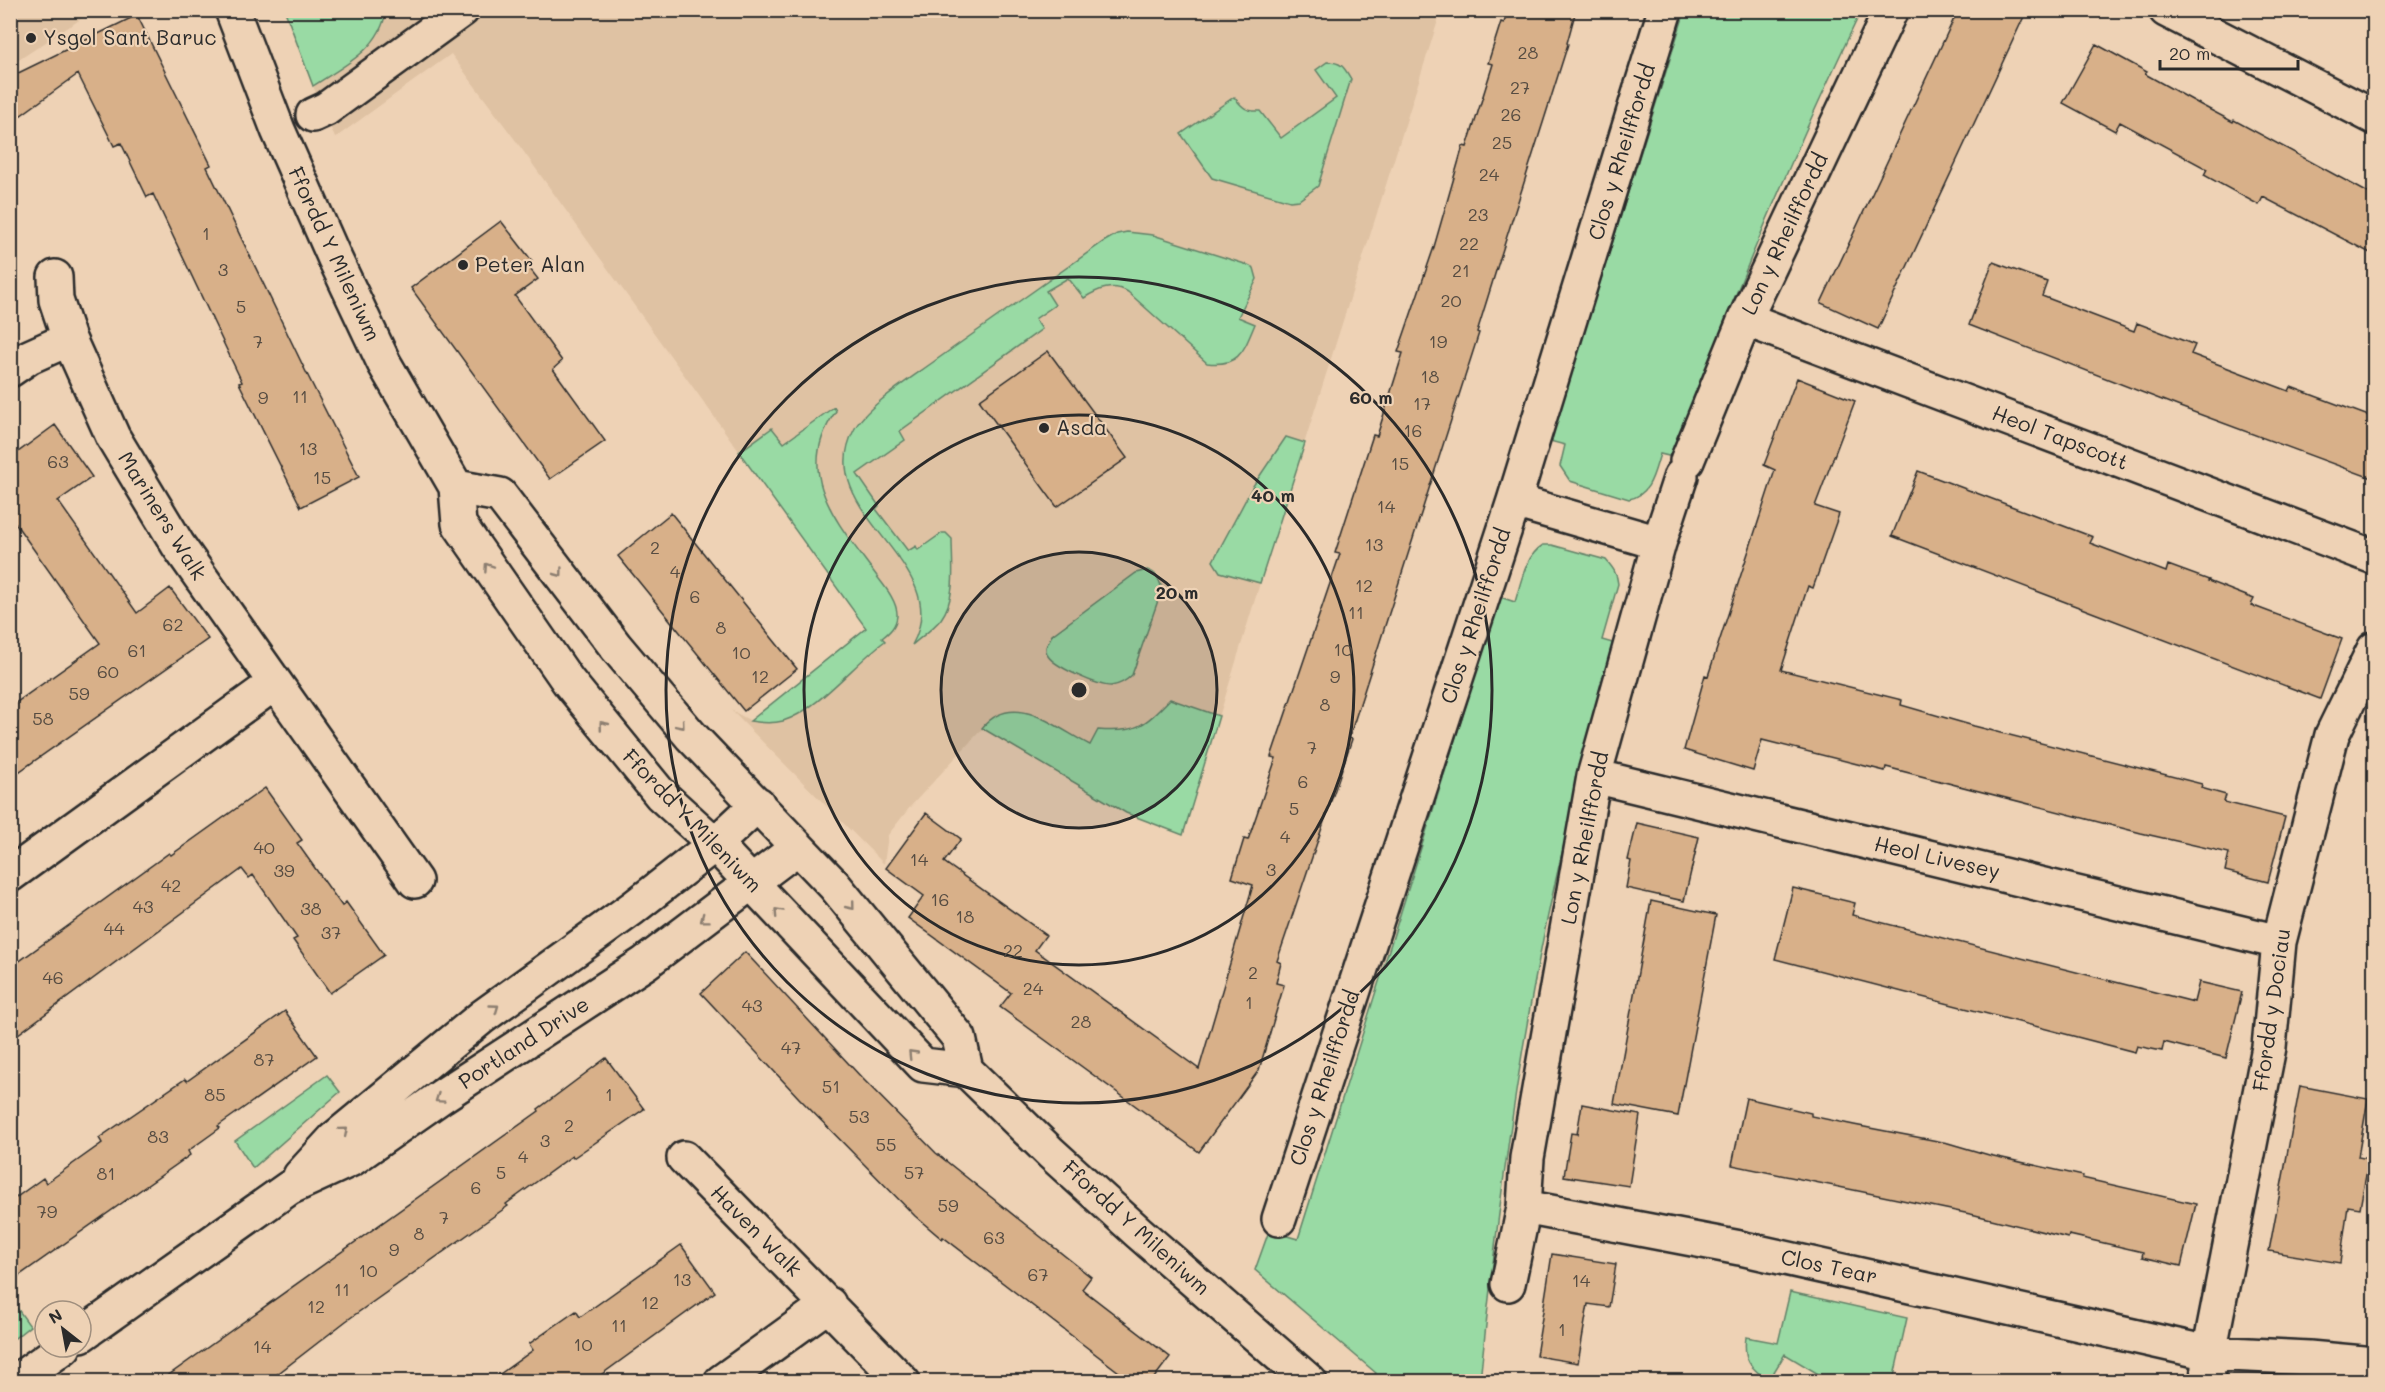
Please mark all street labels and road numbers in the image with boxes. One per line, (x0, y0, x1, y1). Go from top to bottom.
street label: Clos y Rheilffordd (1581, 60, 1660, 243)
street label: Lon y Rheilffordd (1734, 148, 1833, 319)
street label: Ffordd Y Mileniwm (283, 162, 388, 345)
street label: Heol Tapscott (1989, 398, 2132, 475)
street label: Mariners Walk (113, 446, 214, 585)
street label: Clos y Rheilffordd (1433, 524, 1516, 707)
street label: Ffordd Y Mileniwm (618, 743, 769, 897)
street label: Lon y Rheilffordd (1554, 749, 1614, 926)
street label: Heol Livesey (1872, 829, 2003, 884)
street label: Ffordd y Dociau (2246, 927, 2295, 1093)
street label: Clos y Rheilffordd (1282, 986, 1365, 1169)
street label: Portland Drive (453, 989, 594, 1094)
street label: Ffordd Y Mileniwm (1058, 1154, 1216, 1300)
street label: Haven Walk (706, 1179, 808, 1281)
street label: Clos Tear (1779, 1242, 1880, 1289)

